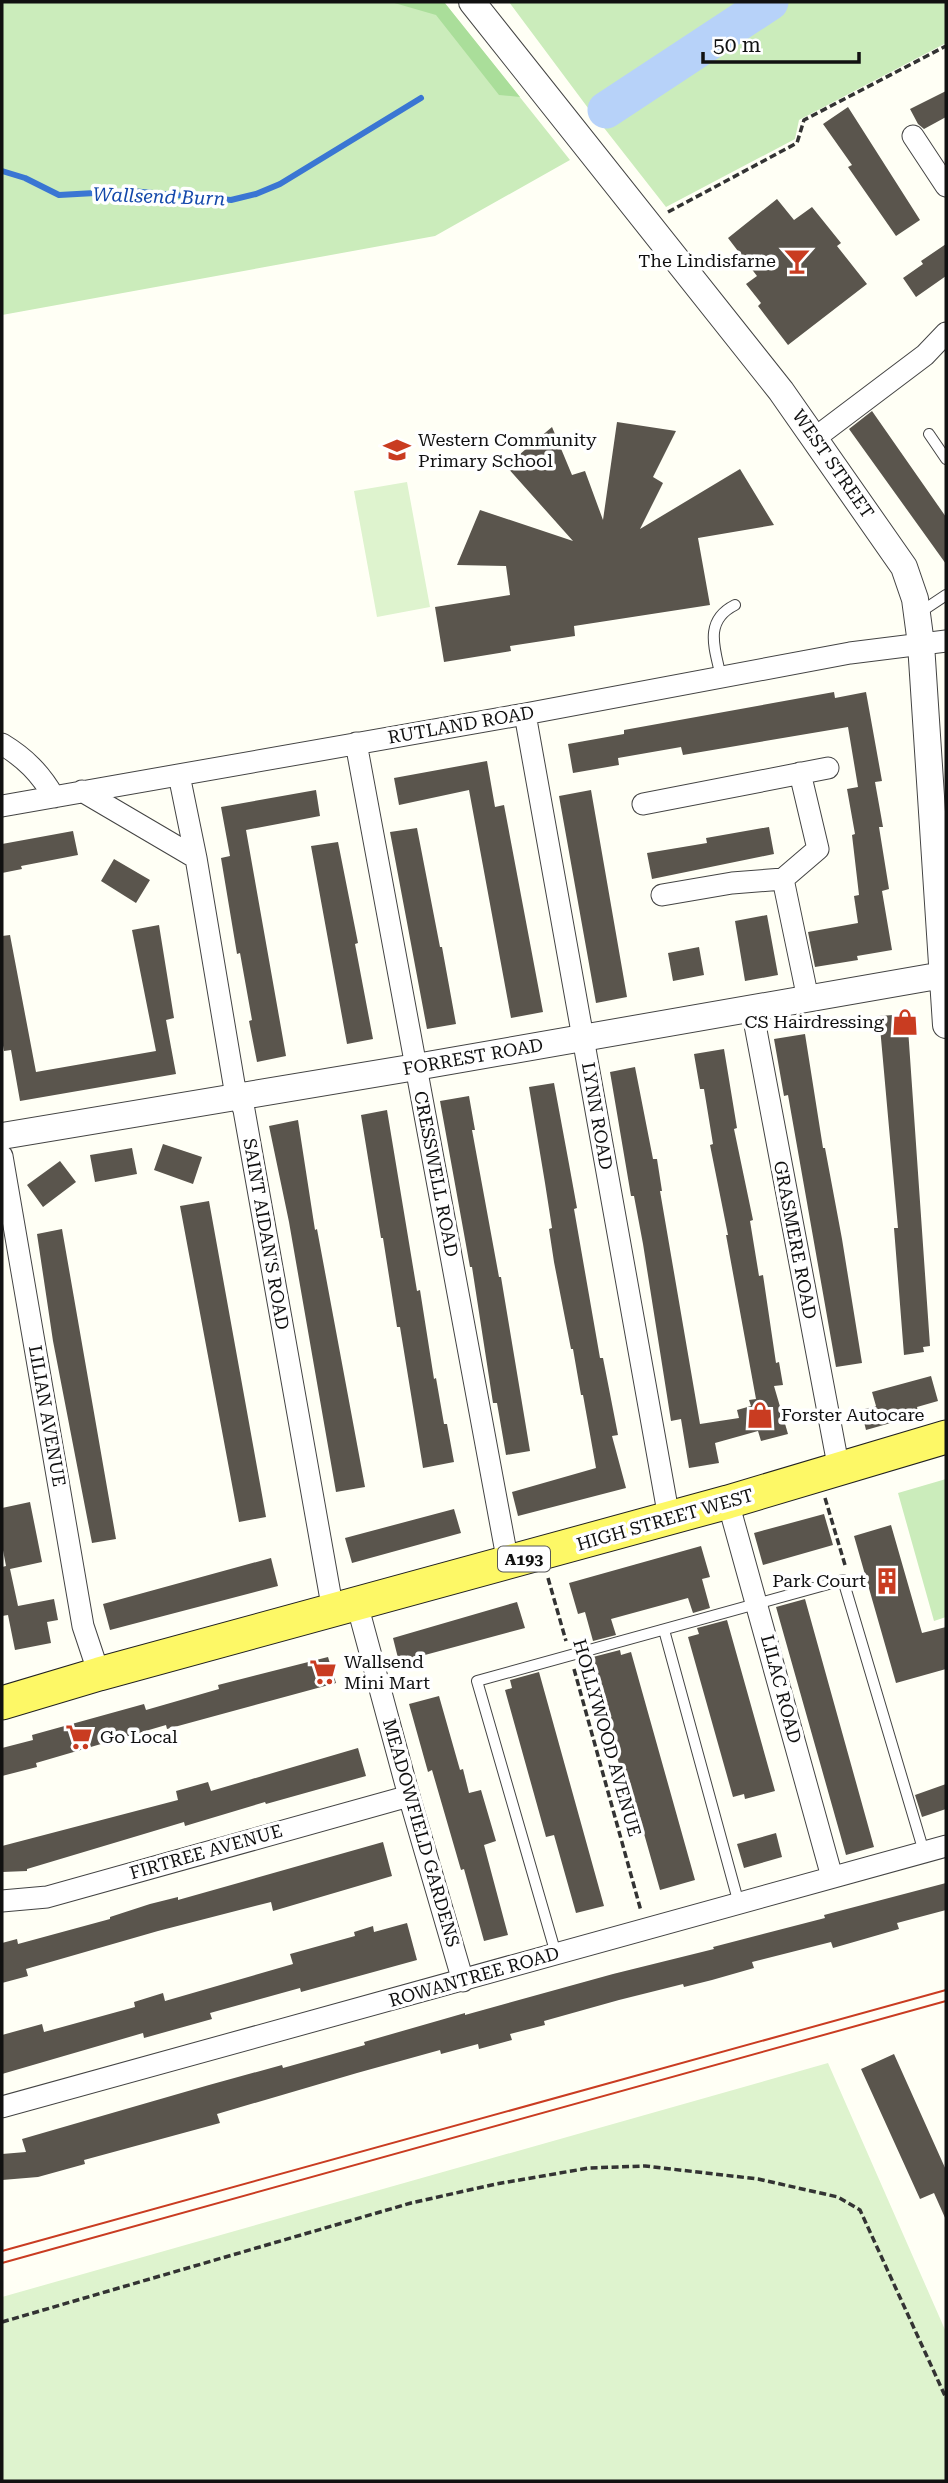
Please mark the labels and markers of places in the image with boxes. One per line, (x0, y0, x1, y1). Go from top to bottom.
bar icon: The Lindisfarne (782, 246, 812, 276)
place label: The Lindisfarne (638, 250, 776, 271)
place label: Western Community Primary School (418, 429, 597, 471)
school or university icon: Western Community Primary School (382, 435, 412, 465)
shop icon: CS Hairdressing (890, 1007, 920, 1037)
place label: CS Hairdressing (744, 1011, 885, 1032)
shop icon: Forster Autocare (745, 1400, 775, 1430)
place label: Forster Autocare (781, 1404, 925, 1425)
building icon: Park Court (872, 1566, 902, 1596)
place label: Park Court (772, 1570, 866, 1591)
place label: Wallsend Mini Mart (344, 1651, 430, 1693)
supermarket icon: Wallsend Mini Mart (308, 1657, 338, 1687)
supermarket icon: Go Local (64, 1722, 94, 1752)
place label: Go Local (100, 1726, 178, 1747)

